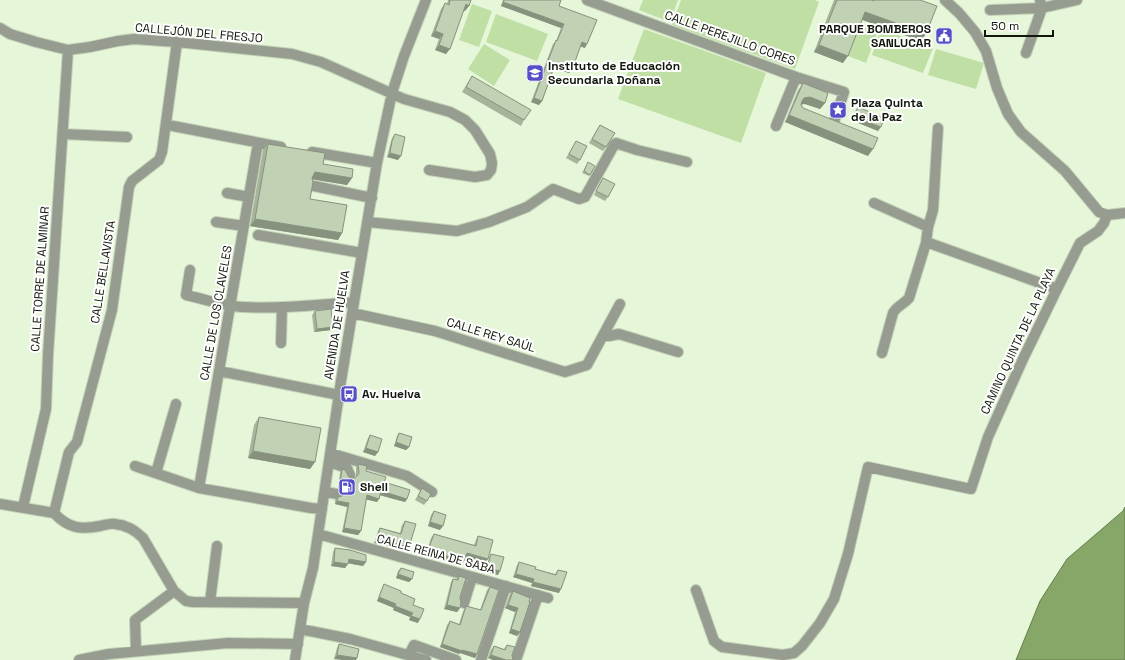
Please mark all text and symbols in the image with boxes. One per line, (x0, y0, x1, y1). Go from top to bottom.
street label: CALLE PEREJILLO CORES (662, 7, 798, 69)
scale bar (985, 12, 1053, 38)
text: 50 m (991, 18, 1019, 34)
street label: CALLEJÓN DEL FRESJO (134, 19, 264, 47)
place label: PARQUE BOMBEROS SANLUCAR (819, 21, 931, 51)
public building icon: PARQUE BOMBEROS SANLUCAR (934, 26, 954, 46)
place label: Instituto de Educación Secundaria Doñana (548, 58, 680, 88)
school or university icon: Instituto de Educación Secundaria Doñana (525, 63, 545, 83)
place label: Plaza Quinta de la Paz (851, 95, 923, 125)
place icon: Plaza Quinta de la Paz (828, 100, 848, 120)
street label: CALLE TORRE DE ALMINAR (27, 206, 53, 352)
street label: CALLE BELLAVISTA (87, 219, 119, 325)
street label: CALLE DE LOS CLAVELES (196, 244, 236, 382)
street label: CAMINO QUINTA DE LA PLAYA (977, 265, 1059, 417)
street label: AVENIDA DE HUELVA (320, 269, 354, 381)
street label: CALLE REY SAÚL (445, 314, 538, 356)
bus stop icon: Av. Huelva (339, 384, 359, 404)
place label: Av. Huelva (362, 386, 421, 402)
fuel station icon: Shell (337, 477, 357, 497)
place label: Shell (360, 479, 388, 495)
street label: CALLE REINA DE SABA (375, 530, 497, 578)

